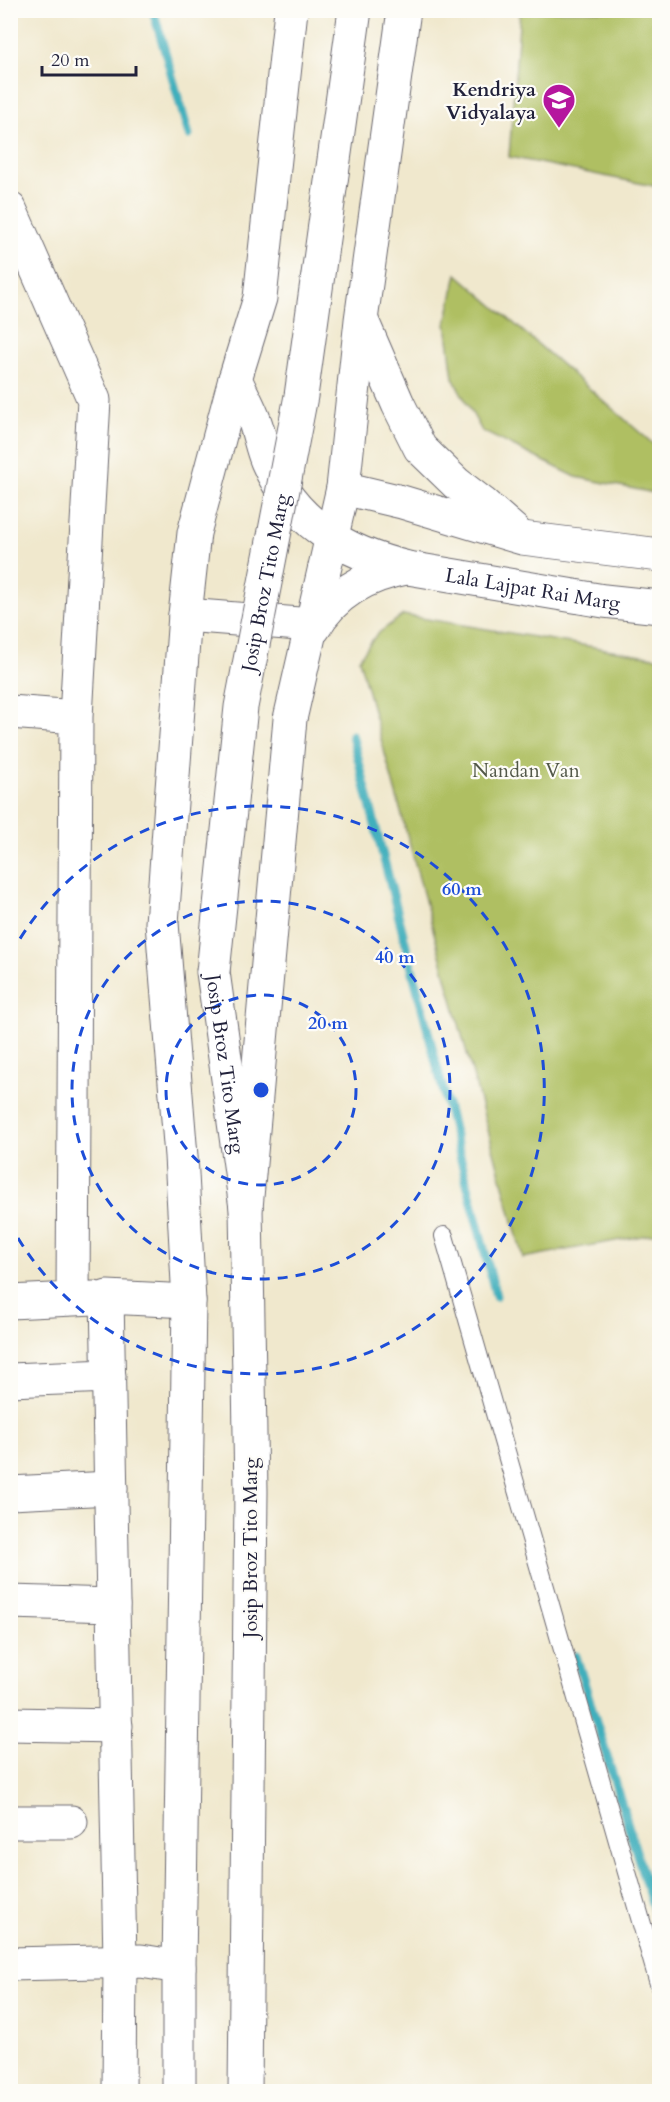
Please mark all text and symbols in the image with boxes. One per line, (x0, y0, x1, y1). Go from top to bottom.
scale bar (42, 39, 136, 77)
text: 20 m (51, 48, 90, 73)
place label: Kendriya Vidyalaya (446, 76, 536, 126)
school or university icon: Kendriya Vidyalaya (541, 82, 577, 129)
street label: Josip Broz Tito Marg (234, 491, 295, 677)
street label: Lala Lajpat Rai Marg (443, 561, 622, 616)
park label: Nandan Van (472, 757, 581, 784)
text: 60 m (442, 877, 482, 902)
text: 40 m (375, 945, 415, 970)
street label: Josip Broz Tito Marg (200, 970, 252, 1156)
text: 20 m (308, 1011, 348, 1036)
centre of rings (251, 1080, 271, 1100)
street label: Josip Broz Tito Marg (237, 1457, 264, 1641)

